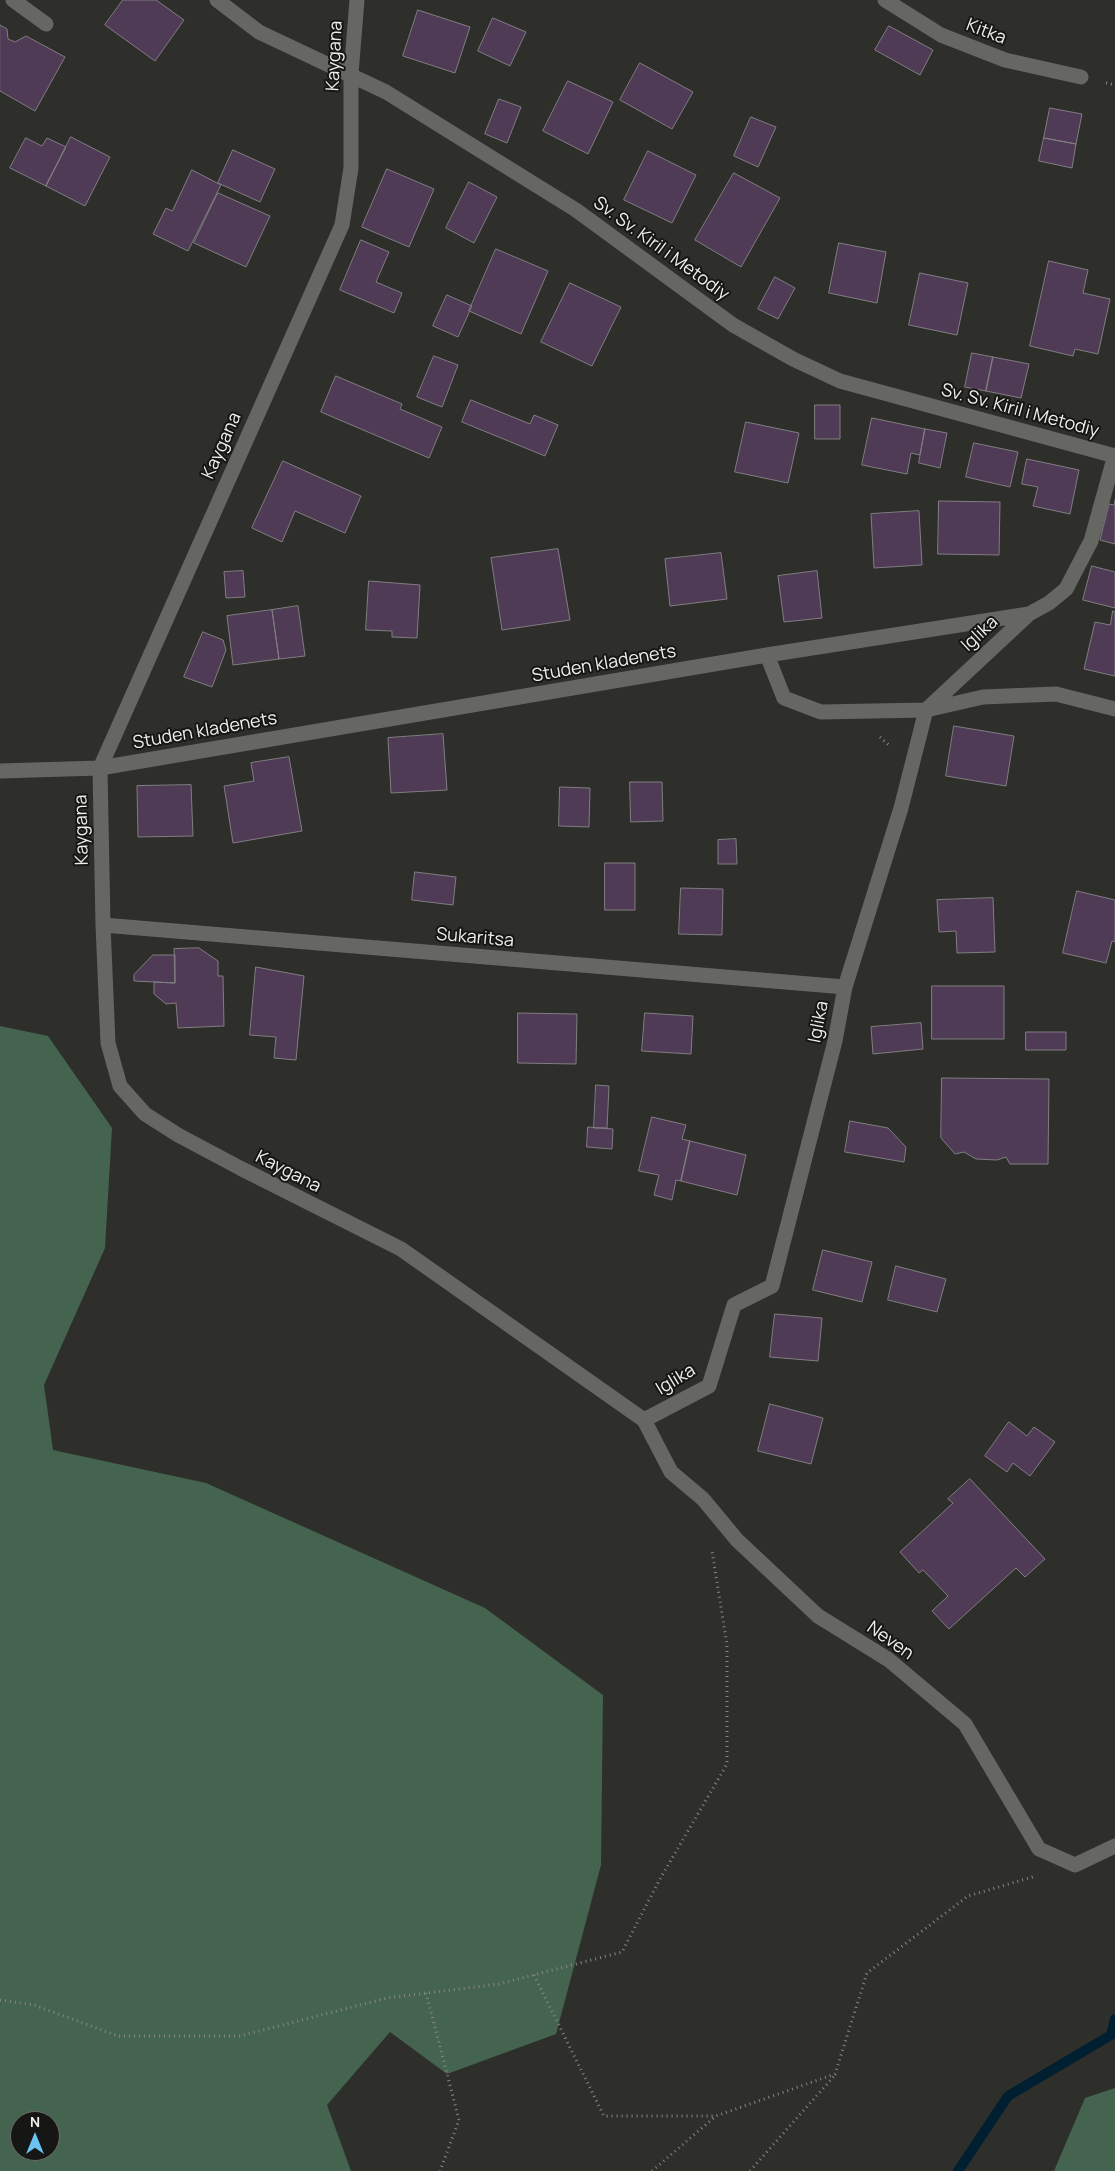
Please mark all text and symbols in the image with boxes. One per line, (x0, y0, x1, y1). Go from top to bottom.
street label: Kitka (963, 15, 1009, 49)
street label: Kaygana (322, 20, 348, 92)
street label: Sv. Sv. Kiril i Metodiy (589, 192, 733, 306)
street label: Sv. Sv. Kiril i Metodiy (939, 380, 1101, 442)
street label: Kaygana (198, 409, 246, 483)
street label: Iglika (957, 612, 1003, 656)
street label: Studen kladenets (530, 641, 678, 687)
street label: Studen kladenets (131, 708, 279, 754)
street label: Kaygana (71, 794, 93, 866)
street label: Sukaritsa (435, 924, 515, 952)
street label: Iglika (804, 999, 834, 1045)
street label: Kaygana (252, 1146, 324, 1198)
street label: Iglika (652, 1360, 700, 1400)
street label: Neven (862, 1617, 918, 1665)
north arrow (10, 2111, 60, 2161)
text: N (30, 2112, 40, 2131)

